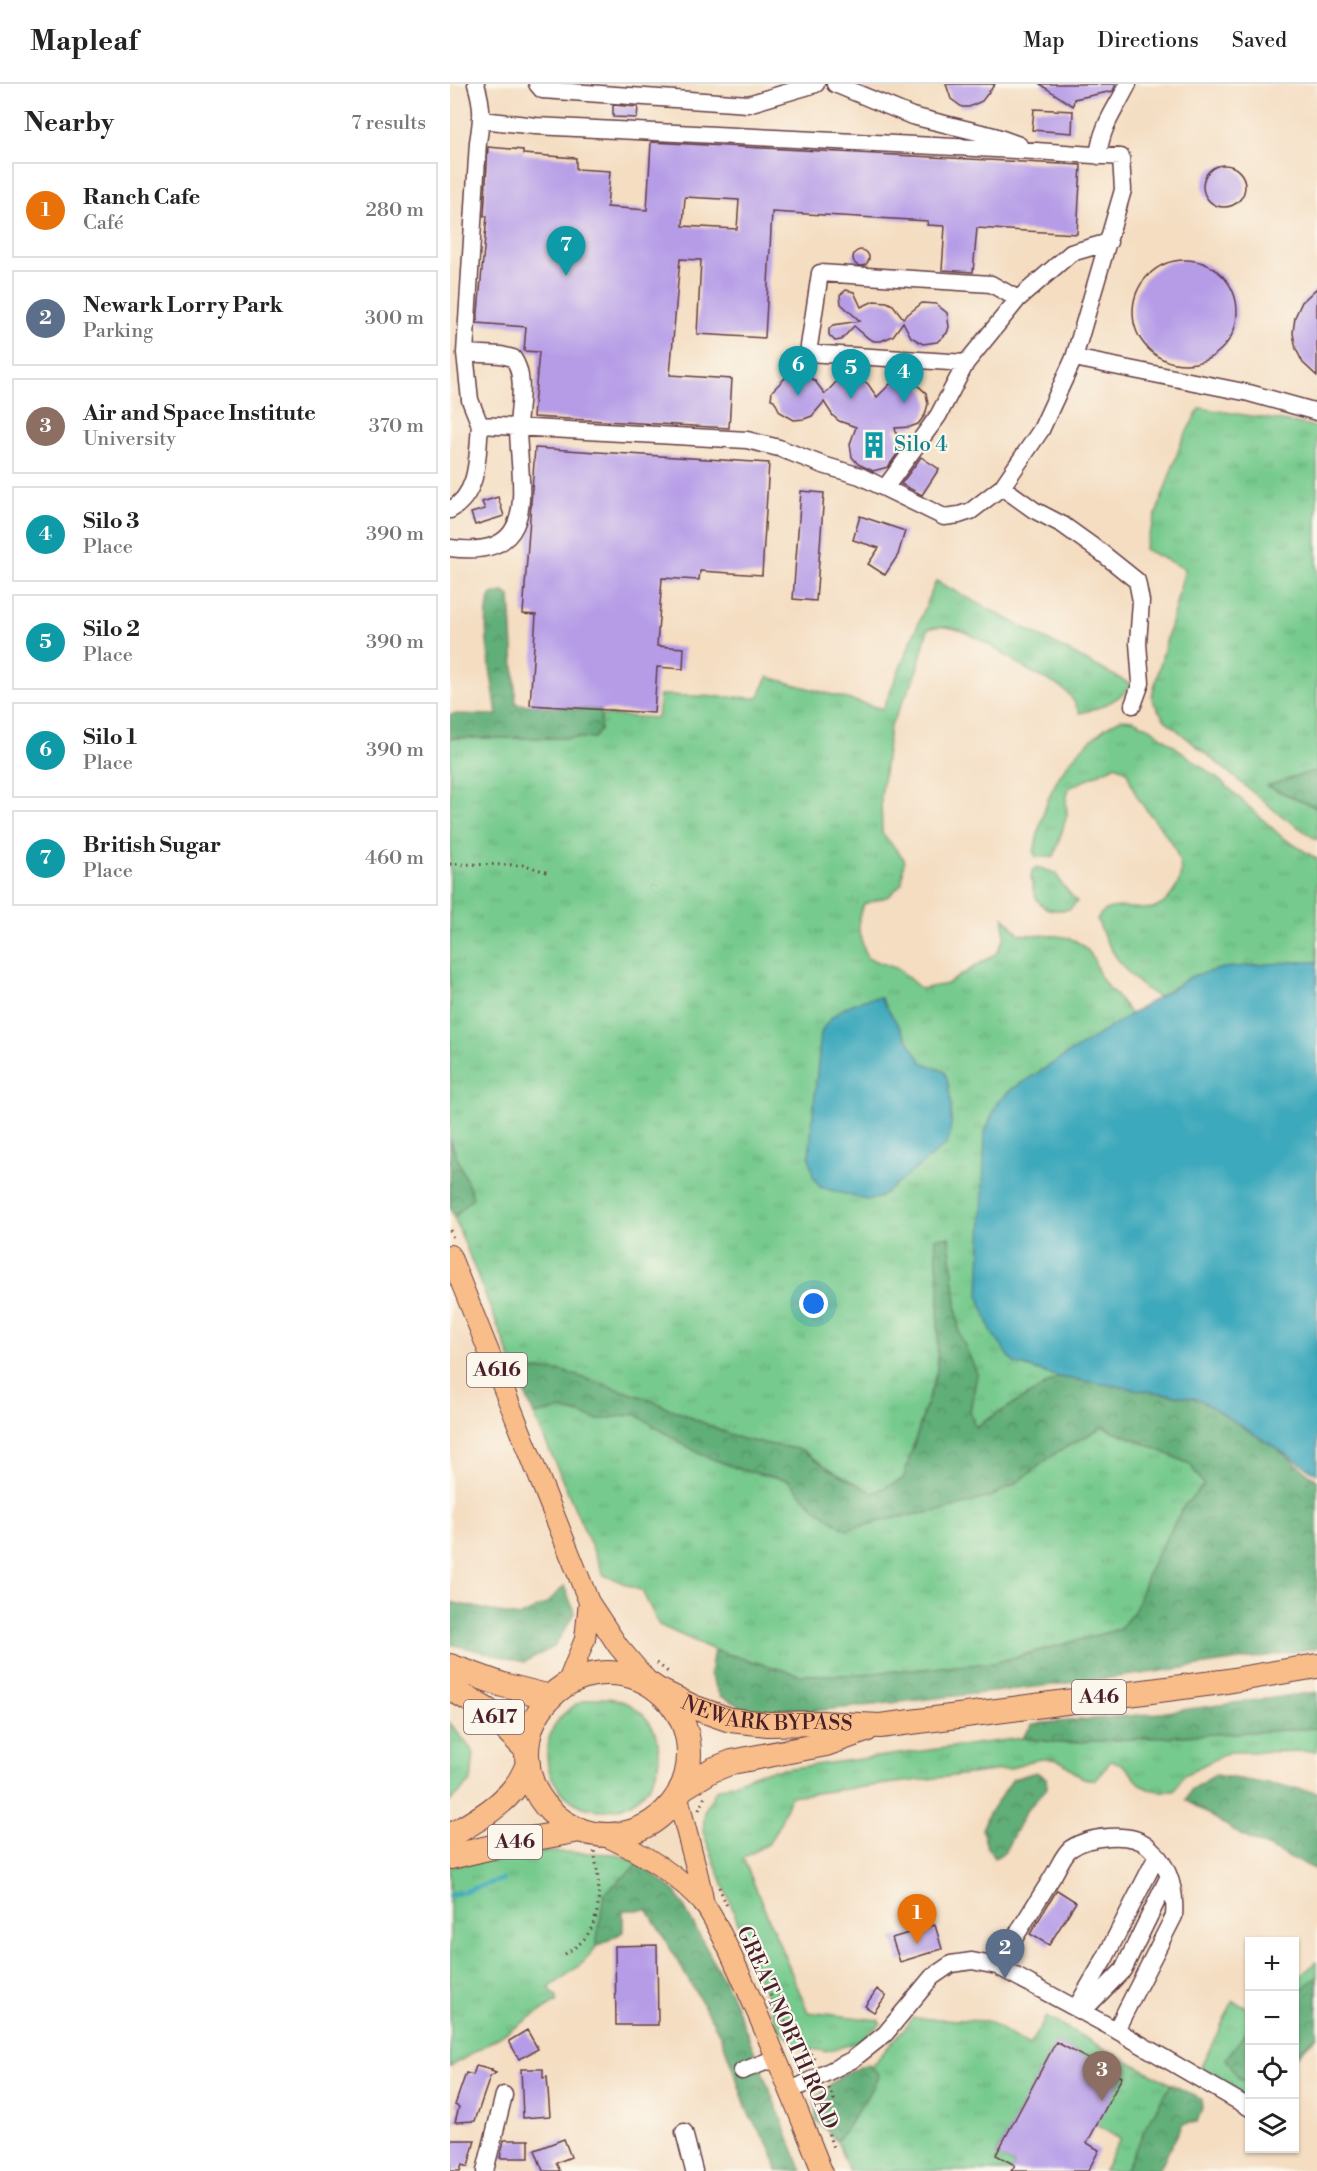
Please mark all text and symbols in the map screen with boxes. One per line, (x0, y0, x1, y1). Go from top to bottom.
text: Mapleaf (30, 24, 138, 59)
text: Map (1023, 28, 1065, 54)
text: Directions (1098, 28, 1199, 54)
text: Saved (1232, 28, 1287, 54)
text: Nearby (24, 107, 114, 139)
text: 7 results (351, 111, 426, 136)
text: Ranch Cafe (83, 184, 200, 211)
text: 1 (41, 198, 50, 223)
text: 280 m (365, 198, 424, 223)
text: Café (83, 211, 124, 236)
pin: 7 (546, 226, 586, 276)
text: Newark Lorry Park (83, 292, 283, 319)
text: 2 (39, 306, 52, 331)
text: 300 m (365, 306, 424, 331)
text: Parking (83, 319, 153, 344)
pin: 6 (778, 346, 818, 396)
pin: 5 (832, 350, 870, 399)
pin: 4 (884, 354, 924, 403)
text: Air and Space Institute (83, 400, 316, 427)
text: 3 (39, 414, 52, 439)
text: 370 m (369, 414, 424, 439)
text: University (83, 427, 176, 452)
building icon: Silo 4 (859, 430, 889, 460)
place label: Silo 4 (894, 432, 948, 458)
text: Silo 3 (83, 508, 140, 535)
text: 4 (39, 522, 52, 547)
text: 390 m (366, 522, 424, 547)
text: Place (83, 535, 133, 560)
text: Silo 2 (83, 616, 140, 643)
text: 5 (39, 630, 52, 655)
text: 390 m (366, 630, 424, 655)
text: Place (83, 643, 133, 668)
text: Silo 1 (83, 724, 137, 751)
text: 6 (39, 738, 52, 763)
text: 390 m (366, 738, 424, 763)
text: Place (83, 751, 133, 776)
text: British Sugar (83, 832, 221, 859)
text: 7 (40, 846, 51, 871)
text: 460 m (365, 846, 424, 871)
text: Place (83, 859, 133, 884)
your location (799, 1289, 828, 1318)
road number: A616 (467, 1353, 527, 1387)
road number: A46 (1072, 1680, 1126, 1714)
street label: NEWARK BYPASS (677, 1690, 853, 1738)
road number: A617 (464, 1700, 524, 1734)
road number: A46 (488, 1825, 542, 1859)
pin: 1 (898, 1894, 936, 1944)
street label: GREAT NORTH ROAD (730, 1922, 844, 2134)
pin: 2 (986, 1930, 1024, 1979)
map controls (1245, 1937, 1299, 2153)
button: + (1245, 1937, 1299, 1991)
button: − (1245, 1991, 1299, 2045)
button: locate (1245, 2045, 1299, 2099)
pin: 3 (1082, 2052, 1122, 2101)
button: layers (1245, 2099, 1299, 2153)

